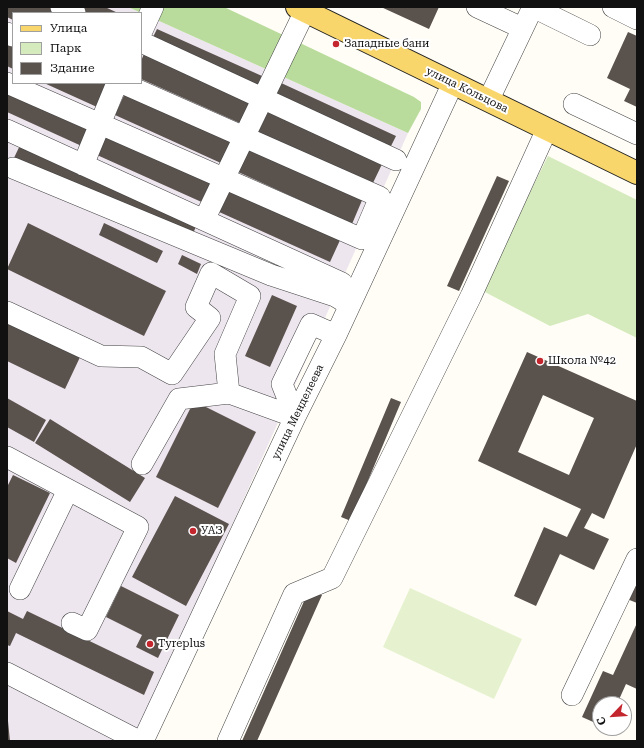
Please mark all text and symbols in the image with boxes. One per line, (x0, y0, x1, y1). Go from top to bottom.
legend (12, 12, 142, 84)
text: Улица (50, 21, 87, 35)
place label: Западные бани (344, 37, 429, 51)
marker: Западные бани (331, 39, 341, 49)
text: Парк (50, 41, 82, 55)
text: Здание (50, 61, 94, 75)
street label: улица Кольцова (424, 64, 510, 116)
place label: Школа №42 (548, 354, 616, 368)
marker: Школа №42 (535, 356, 545, 366)
street label: улица Менделеева (269, 362, 327, 462)
place label: УАЗ (201, 524, 223, 538)
marker: УАЗ (188, 526, 198, 536)
place label: Tyreplus (158, 637, 205, 651)
marker: Tyreplus (145, 639, 155, 649)
north arrow (592, 696, 632, 736)
text: С (594, 715, 609, 727)

